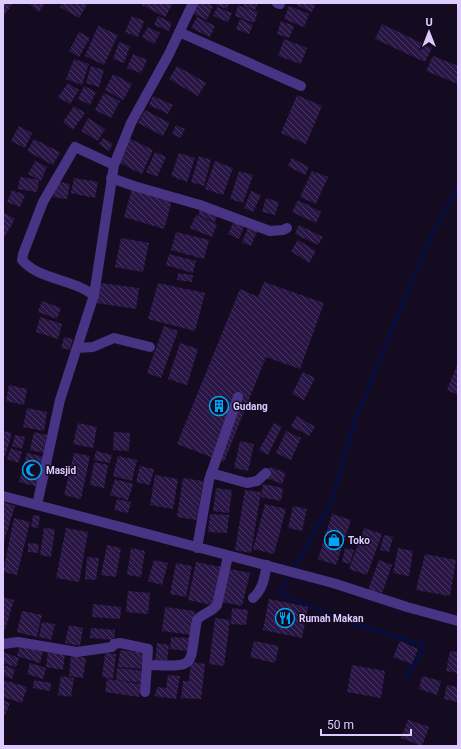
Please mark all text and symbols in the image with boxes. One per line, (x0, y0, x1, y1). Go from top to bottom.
north arrow (409, 12, 449, 52)
text: U (425, 16, 433, 29)
building icon: Gudang (208, 395, 230, 417)
place label: Gudang (233, 401, 268, 412)
mosque icon: Masjid (21, 459, 43, 481)
place label: Masjid (46, 465, 76, 476)
shop icon: Toko (323, 529, 345, 551)
place label: Toko (348, 535, 370, 546)
restaurant icon: Rumah Makan (274, 607, 296, 629)
place label: Rumah Makan (299, 613, 364, 624)
scale bar (321, 711, 411, 737)
text: 50 m (327, 718, 354, 732)

